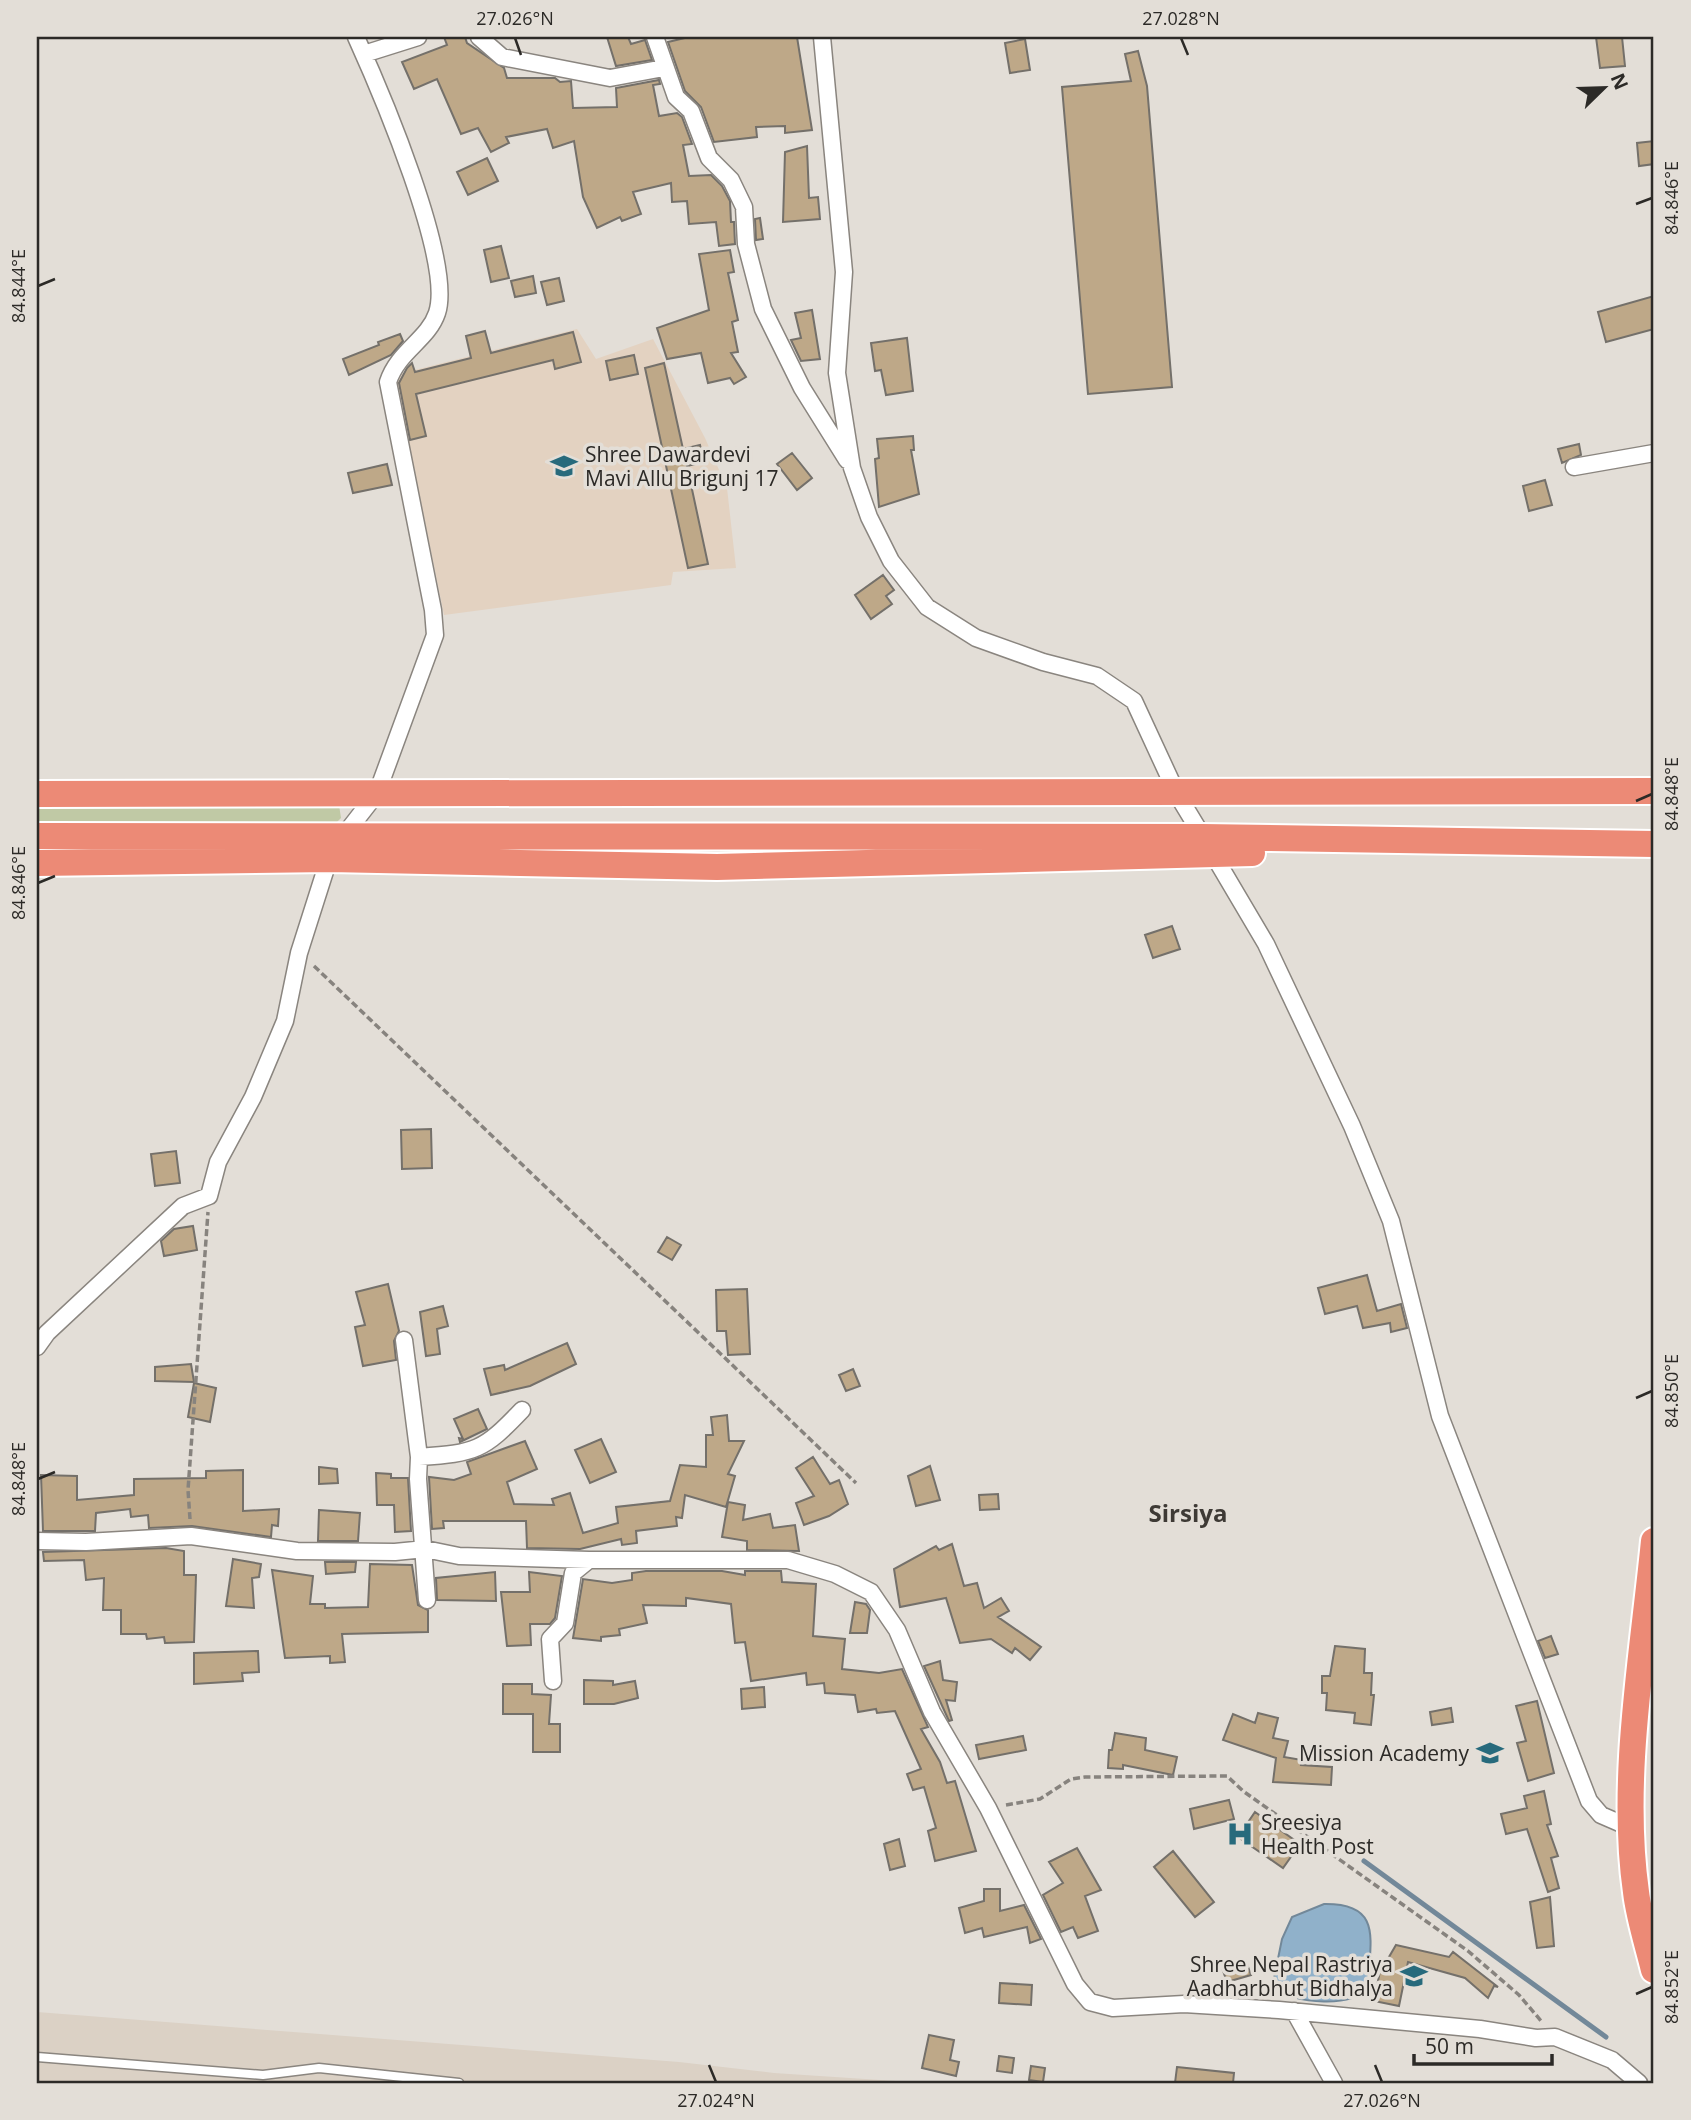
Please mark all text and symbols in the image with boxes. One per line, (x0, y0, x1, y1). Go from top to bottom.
text: 27.026°N (476, 6, 554, 30)
text: 27.028°N (1142, 6, 1220, 30)
north arrow (1568, 52, 1638, 122)
text: N (1605, 69, 1635, 94)
text: 84.846°E (1659, 161, 1683, 235)
text: 84.844°E (6, 249, 30, 323)
place label: Shree Dawardevi Mavi Allu Brigunj 17 (585, 440, 778, 492)
school or university icon: Shree Dawardevi Mavi Allu Brigunj 17 (549, 451, 579, 481)
text: 84.848°E (1659, 757, 1683, 831)
text: 84.846°E (6, 846, 30, 920)
text: 84.850°E (1659, 1354, 1683, 1428)
text: 84.848°E (6, 1442, 30, 1516)
district label: Sirsiya (1149, 1496, 1227, 1529)
school or university icon: Mission Academy (1475, 1738, 1505, 1768)
place label: Mission Academy (1299, 1739, 1469, 1767)
place label: Sreesiya Health Post (1261, 1808, 1374, 1860)
hospital icon: Sreesiya Health Post (1225, 1819, 1255, 1849)
place label: Shree Nepal Rastriya Aadharbhut Bidhalya (1187, 1950, 1393, 2002)
text: 84.852°E (1659, 1950, 1683, 2024)
school or university icon: Shree Nepal Rastriya Aadharbhut Bidhalya (1399, 1961, 1429, 1991)
scale bar (1414, 2022, 1553, 2066)
text: 50 m (1425, 2032, 1474, 2060)
text: 27.024°N (677, 2088, 755, 2112)
text: 27.026°N (1343, 2088, 1421, 2112)

